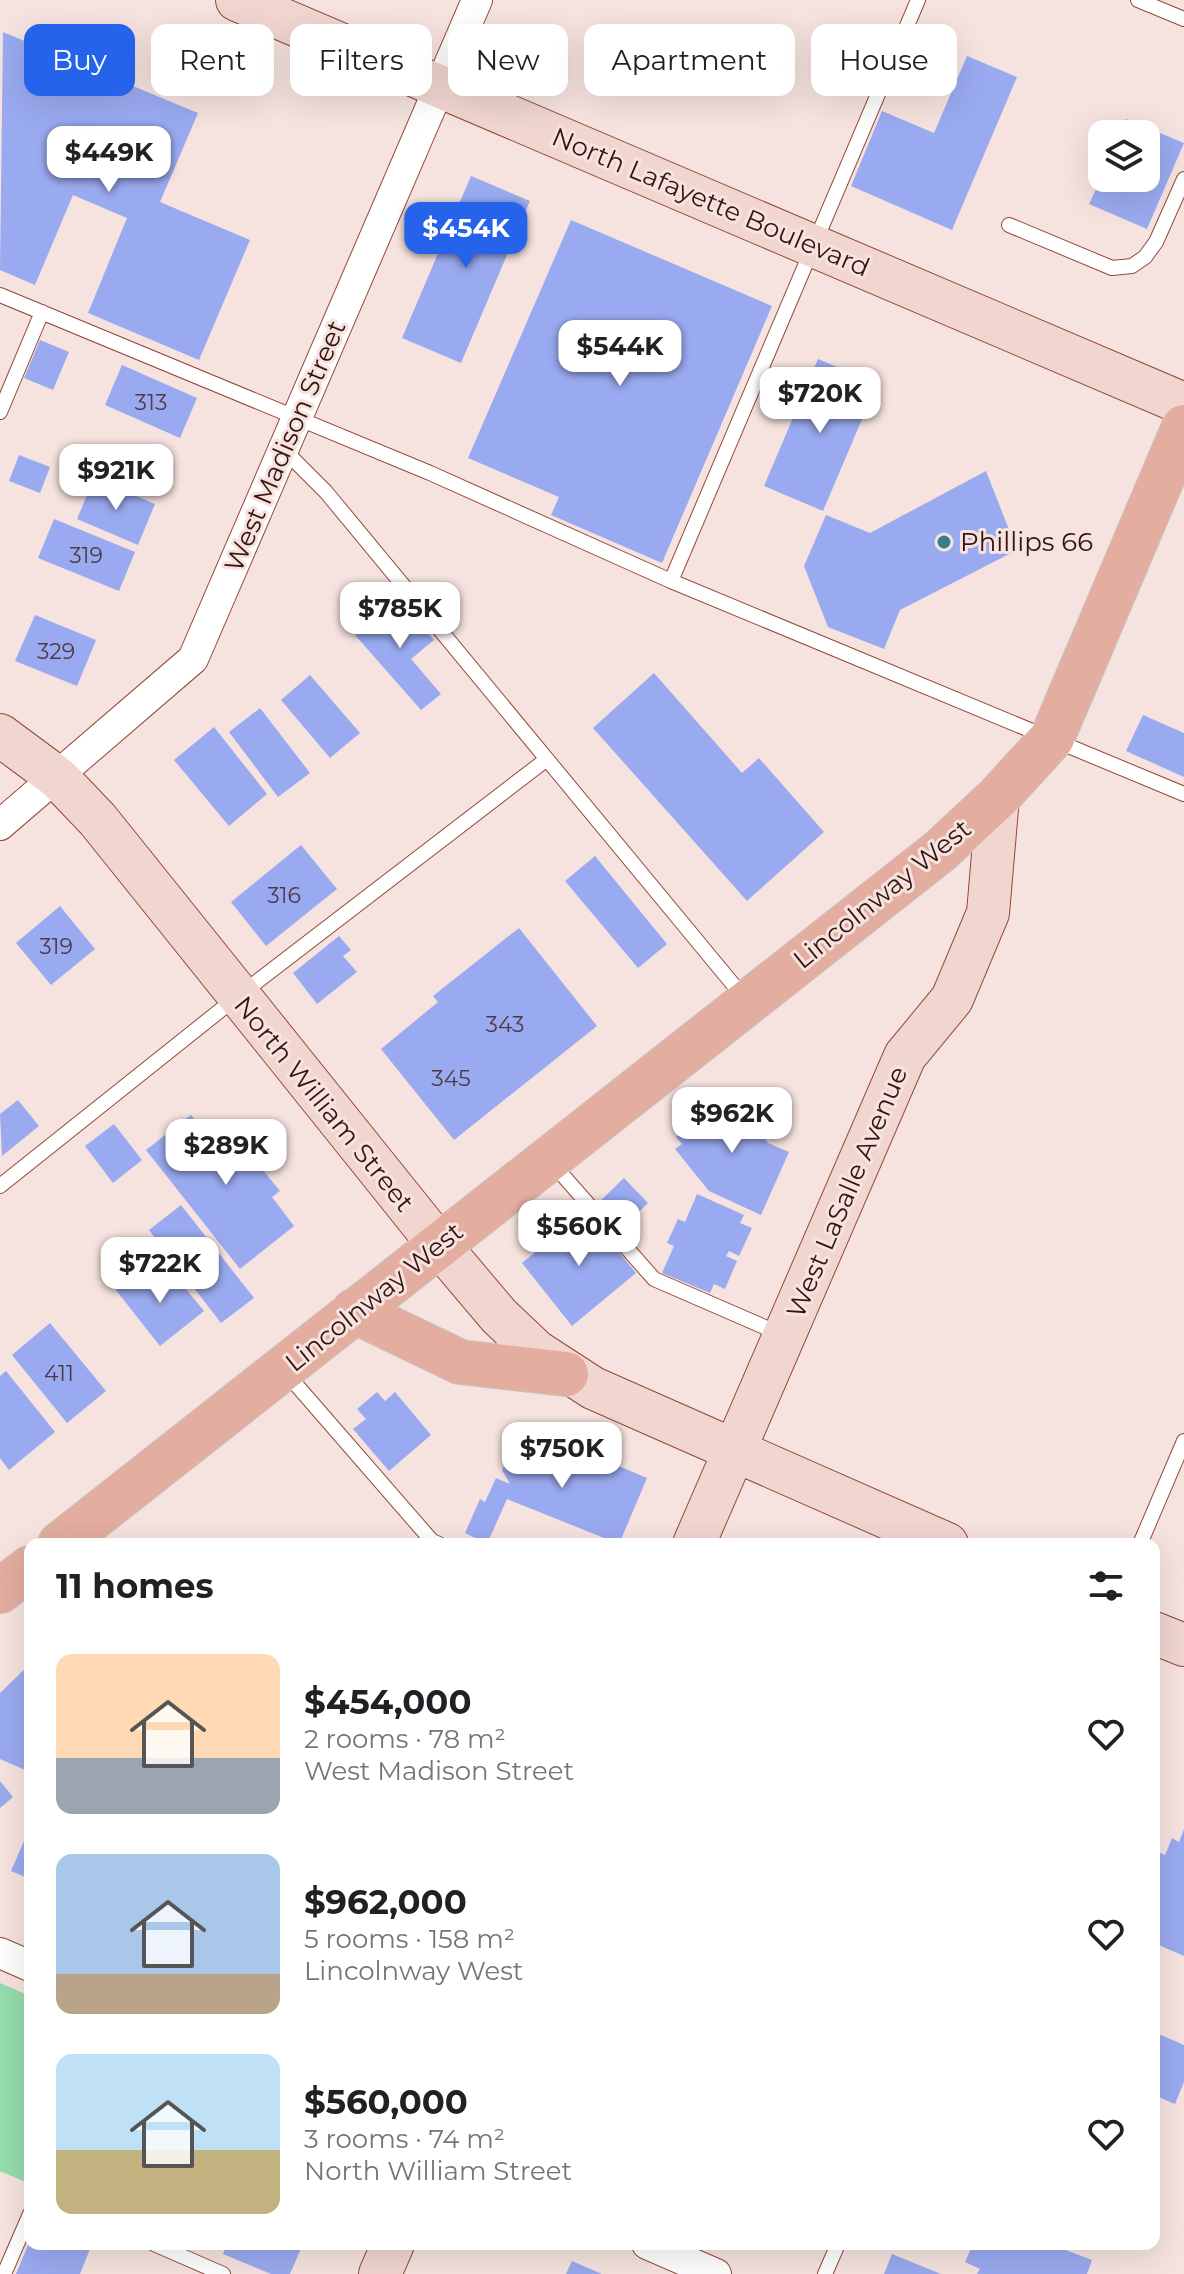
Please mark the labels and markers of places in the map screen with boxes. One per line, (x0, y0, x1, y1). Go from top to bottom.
pin: $449K (53, 126, 165, 194)
pin: $454K (410, 202, 522, 270)
pin: $544K (564, 320, 676, 388)
pin: $720K (764, 367, 876, 435)
pin: $921K (60, 444, 172, 512)
place label: Phillips 66 (960, 526, 1093, 558)
marker: Phillips 66 (935, 533, 953, 551)
pin: $785K (344, 582, 456, 650)
pin: $962K (676, 1087, 788, 1155)
pin: $289K (170, 1119, 282, 1187)
pin: $560K (523, 1200, 635, 1268)
pin: $722K (104, 1237, 216, 1305)
pin: $750K (506, 1422, 618, 1490)

